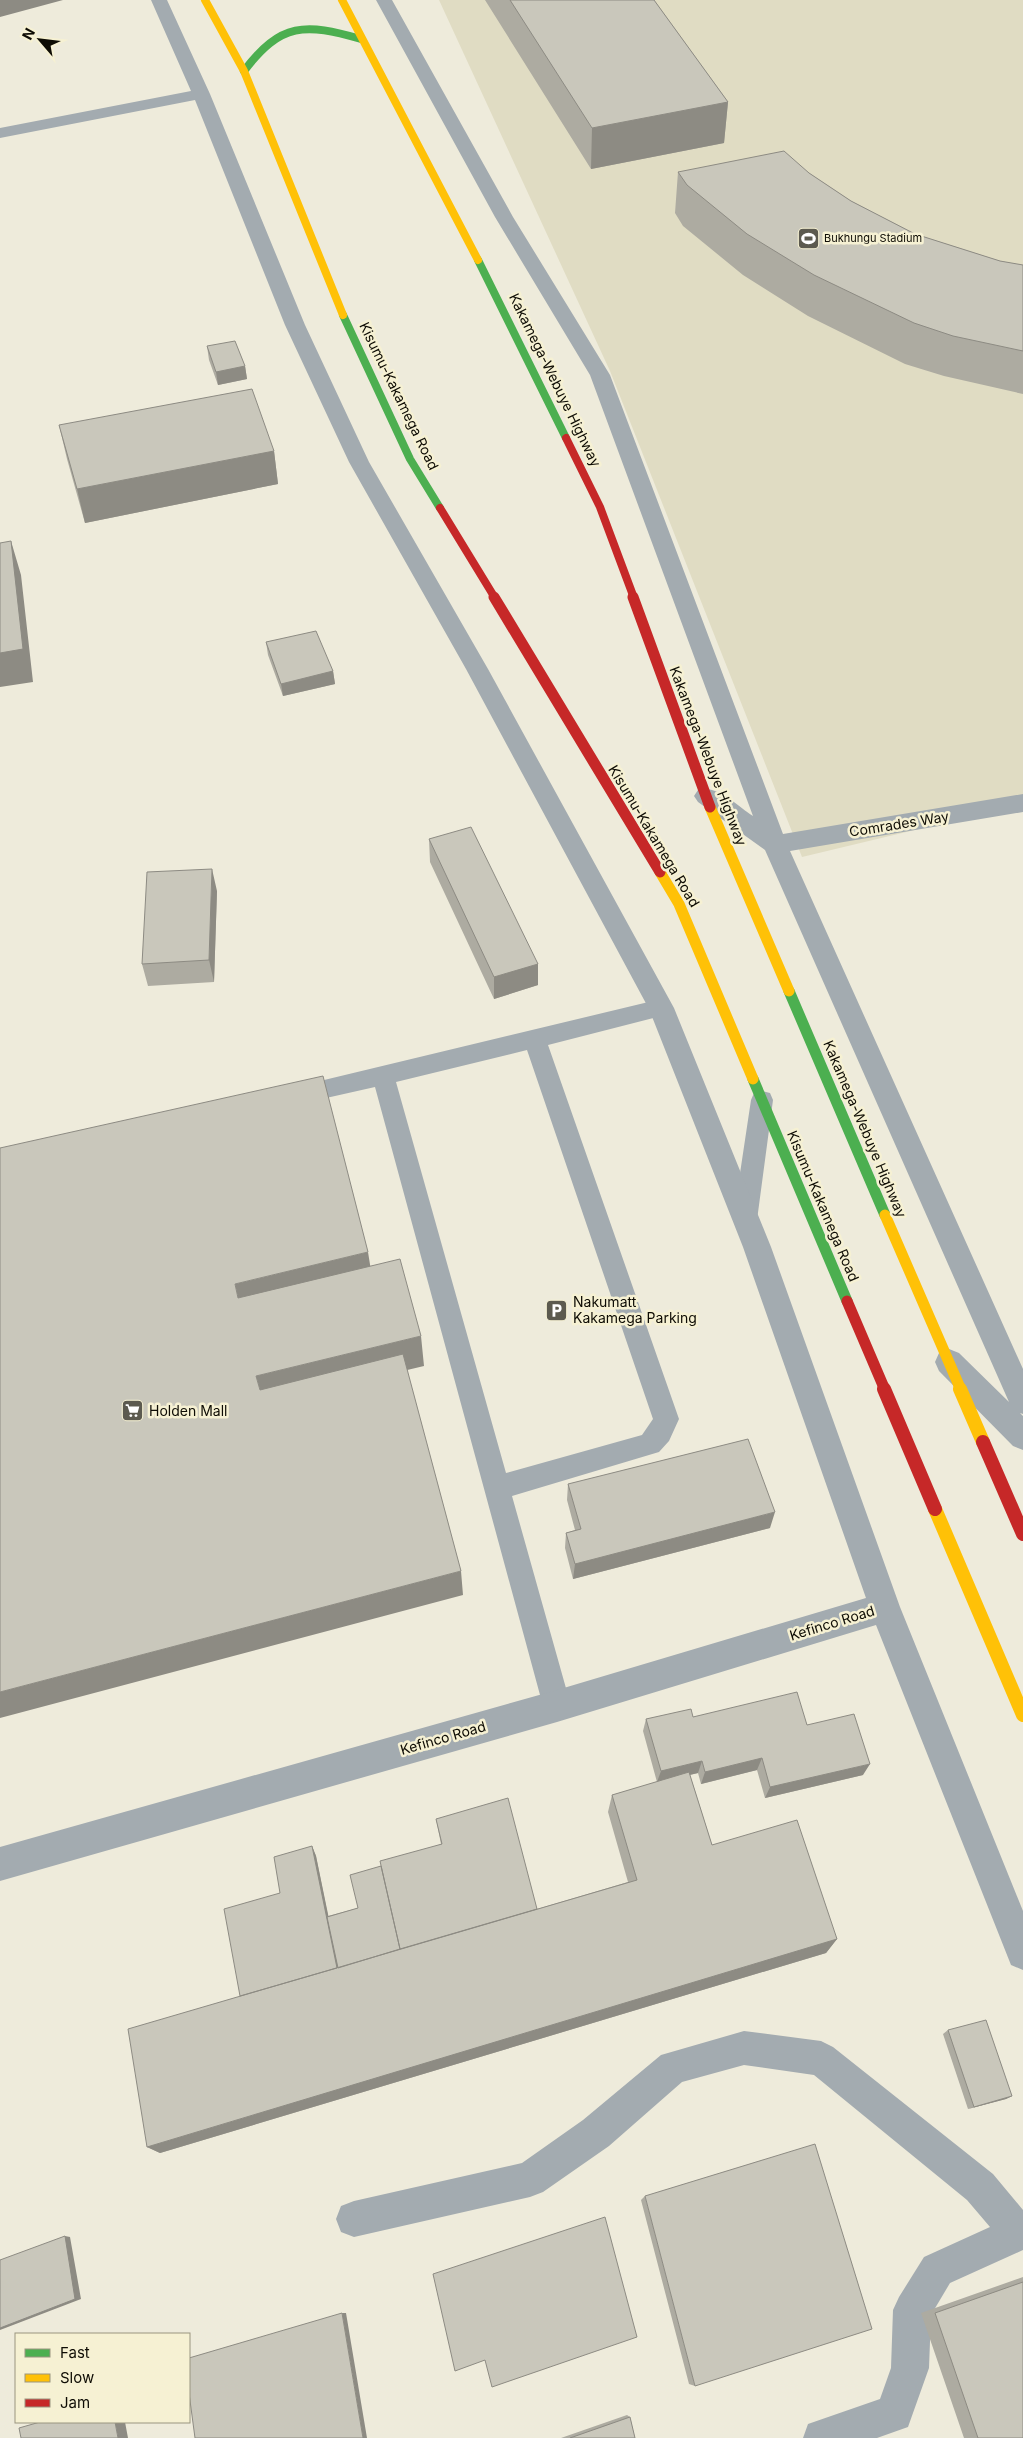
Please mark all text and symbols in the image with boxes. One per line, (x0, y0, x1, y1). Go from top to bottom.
north arrow (15, 15, 65, 65)
text: N (18, 25, 38, 42)
sports icon: Bukhungu Stadium (796, 226, 820, 250)
place label: Bukhungu Stadium (824, 231, 922, 245)
street label: Kakamega-Webuye Highway (506, 290, 605, 469)
street label: Kisumu-Kakamega Road (356, 319, 443, 473)
street label: Kakamega-Webuye Highway (666, 664, 751, 848)
street label: Kisumu-Kakamega Road (605, 762, 704, 910)
street label: Comrades Way (848, 807, 950, 840)
street label: Kakamega-Webuye Highway (820, 1038, 911, 1220)
street label: Kisumu-Kakamega Road (784, 1128, 863, 1284)
place label: Nakumatt Kakamega Parking (573, 1293, 697, 1326)
parking icon: Nakumatt Kakamega Parking (545, 1298, 569, 1322)
supermarket icon: Holden Mall (121, 1399, 145, 1423)
place label: Holden Mall (149, 1402, 227, 1419)
street label: Kefinco Road (787, 1602, 876, 1644)
street label: Kefinco Road (398, 1717, 487, 1758)
legend (15, 2333, 190, 2423)
text: Fast (60, 2343, 90, 2362)
text: Slow (60, 2368, 94, 2387)
text: Jam (60, 2393, 90, 2412)

